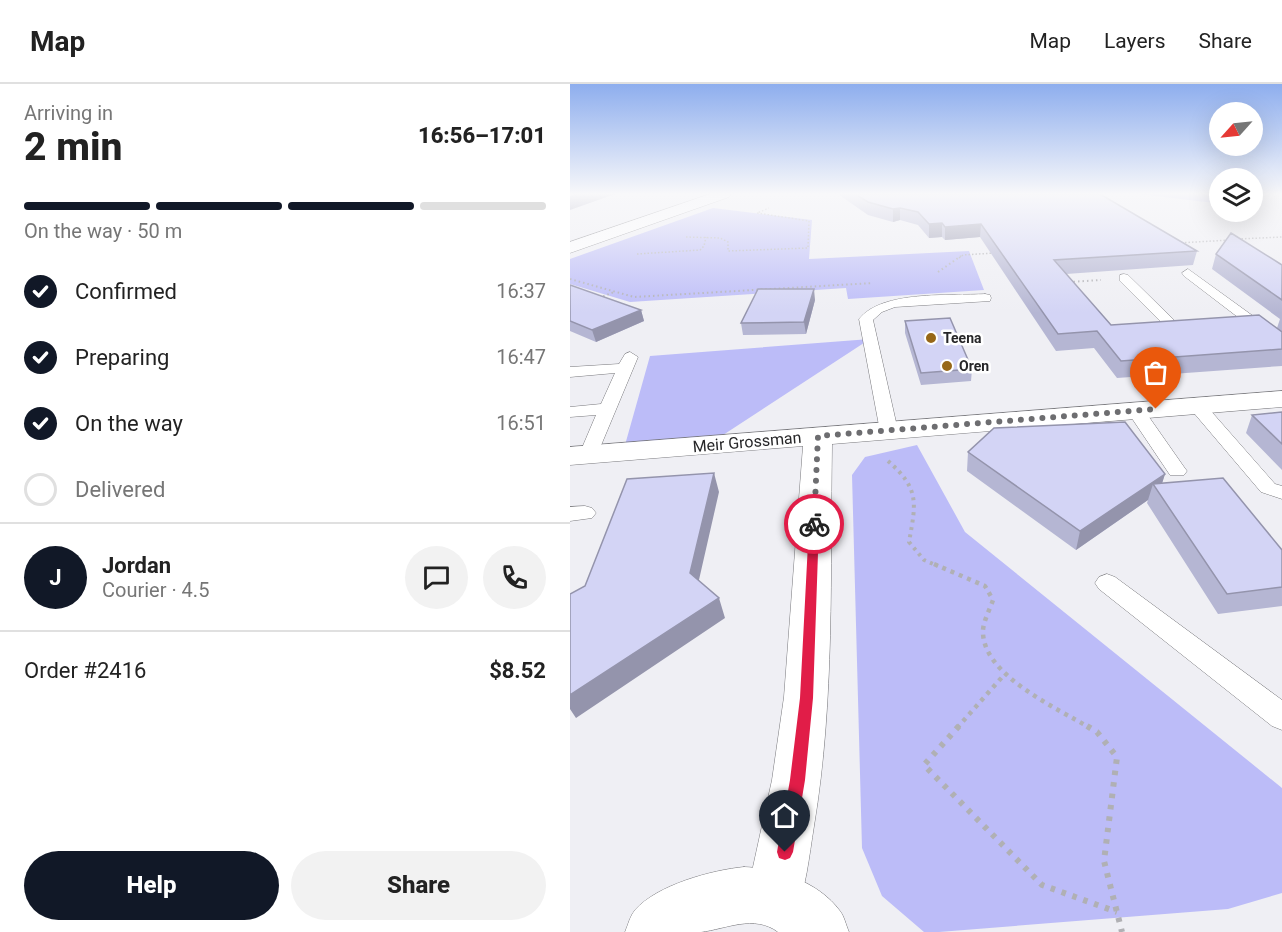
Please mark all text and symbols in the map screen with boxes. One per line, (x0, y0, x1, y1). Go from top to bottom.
text: Map (30, 25, 85, 58)
text: Map (1029, 29, 1071, 53)
text: Layers (1104, 29, 1165, 53)
text: Share (1198, 29, 1252, 53)
text: Arriving in (24, 101, 113, 125)
north arrow (1209, 102, 1263, 156)
map controls (1209, 102, 1263, 222)
text: 16:56–17:01 (418, 123, 546, 148)
text: 2 min (24, 124, 122, 170)
button: layers (1209, 168, 1263, 222)
text: On the way · 50 m (24, 219, 182, 243)
icon: check (24, 275, 57, 308)
text: Confirmed (75, 279, 177, 304)
text: 16:37 (496, 279, 546, 303)
place label: Teena (943, 330, 982, 346)
marker: Teena (924, 331, 938, 345)
icon: check (24, 341, 57, 374)
text: Preparing (75, 345, 169, 370)
text: 16:47 (496, 345, 546, 369)
pin (1130, 347, 1181, 409)
icon: bag (1139, 356, 1172, 389)
place label: Oren (959, 358, 989, 374)
marker: Oren (940, 359, 954, 373)
icon: check (24, 407, 57, 440)
text: On the way (75, 411, 183, 436)
text: 16:51 (496, 411, 546, 435)
street label: Meir Grossman (692, 428, 802, 456)
text: Delivered (75, 477, 165, 502)
courier (784, 494, 844, 554)
icon: bike (798, 508, 831, 541)
button: chat (405, 546, 468, 609)
button: phone (483, 546, 546, 609)
text: Jordan (102, 553, 171, 578)
text: J (49, 565, 62, 590)
text: Courier · 4.5 (102, 578, 209, 602)
text: Order #2416 (24, 658, 146, 683)
text: $8.52 (489, 658, 546, 683)
pin (759, 790, 810, 852)
icon: home (768, 799, 801, 832)
button: Help (24, 851, 279, 920)
button: Share (291, 851, 546, 920)

